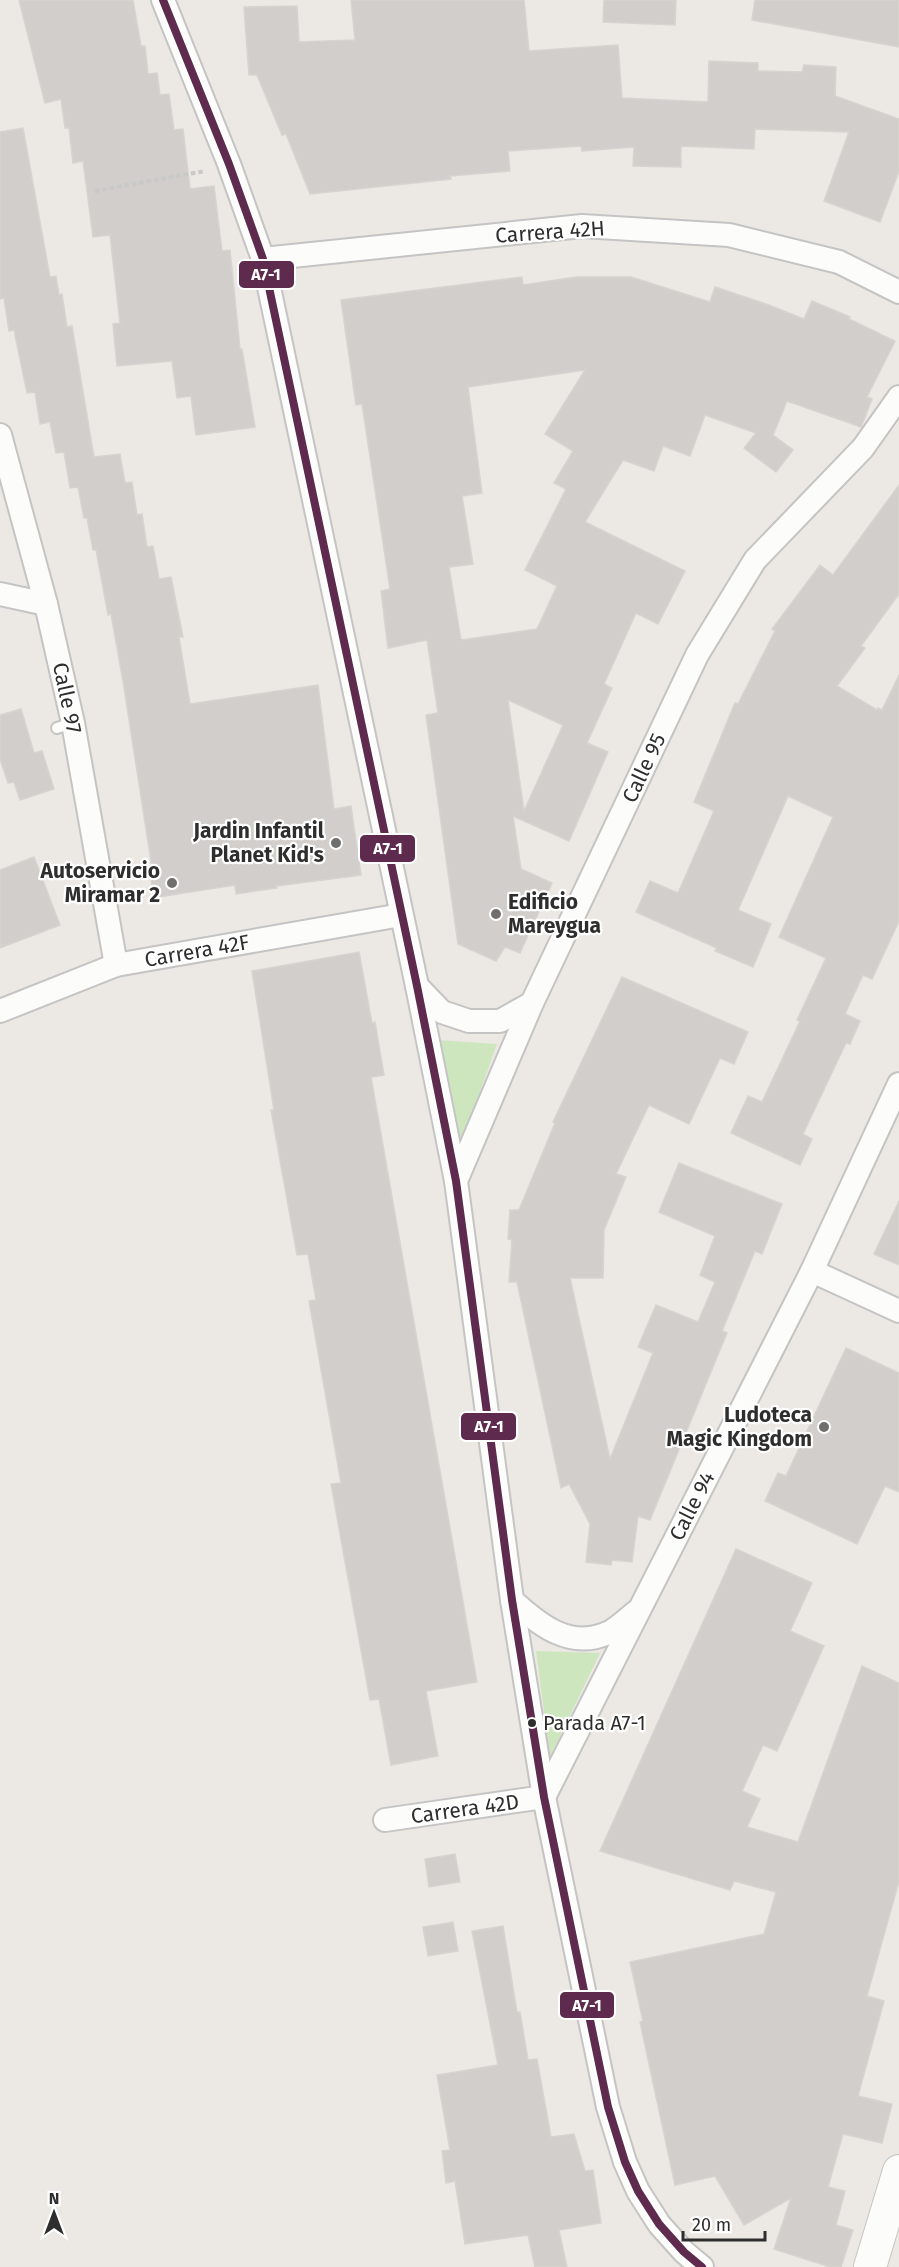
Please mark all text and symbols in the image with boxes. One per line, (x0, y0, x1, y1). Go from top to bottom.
street label: Carrera 42H (494, 215, 606, 249)
line badge: A7-1 (238, 260, 295, 289)
text: A7-1 (250, 265, 281, 284)
street label: Calle 97 (47, 660, 87, 736)
street label: Calle 95 (617, 729, 671, 807)
place label: Jardin Infantil Planet Kid's (192, 818, 325, 868)
line badge: A7-1 (359, 834, 416, 863)
marker: Jardin Infantil Planet Kid's (329, 836, 343, 850)
text: A7-1 (372, 839, 403, 858)
place label: Autoservicio Miramar 2 (40, 858, 160, 908)
marker: Autoservicio Miramar 2 (165, 876, 179, 890)
place label: Edificio Mareygua (508, 889, 601, 939)
marker: Edificio Mareygua (489, 907, 503, 921)
street label: Carrera 42F (143, 929, 251, 973)
place label: Ludoteca Magic Kingdom (667, 1402, 812, 1452)
line badge: A7-1 (460, 1412, 517, 1441)
text: A7-1 (473, 1417, 504, 1436)
marker: Ludoteca Magic Kingdom (817, 1420, 831, 1434)
street label: Calle 94 (664, 1467, 720, 1545)
place label: Parada A7-1 (543, 1711, 646, 1735)
marker: Parada A7-1 (526, 1717, 538, 1729)
street label: Carrera 42D (409, 1789, 521, 1829)
line badge: A7-1 (559, 1991, 615, 2019)
text: A7-1 (571, 1996, 602, 2015)
north arrow (24, 2183, 84, 2243)
text: N (49, 2189, 59, 2208)
scale bar (683, 2204, 766, 2242)
text: 20 m (692, 2214, 731, 2236)

